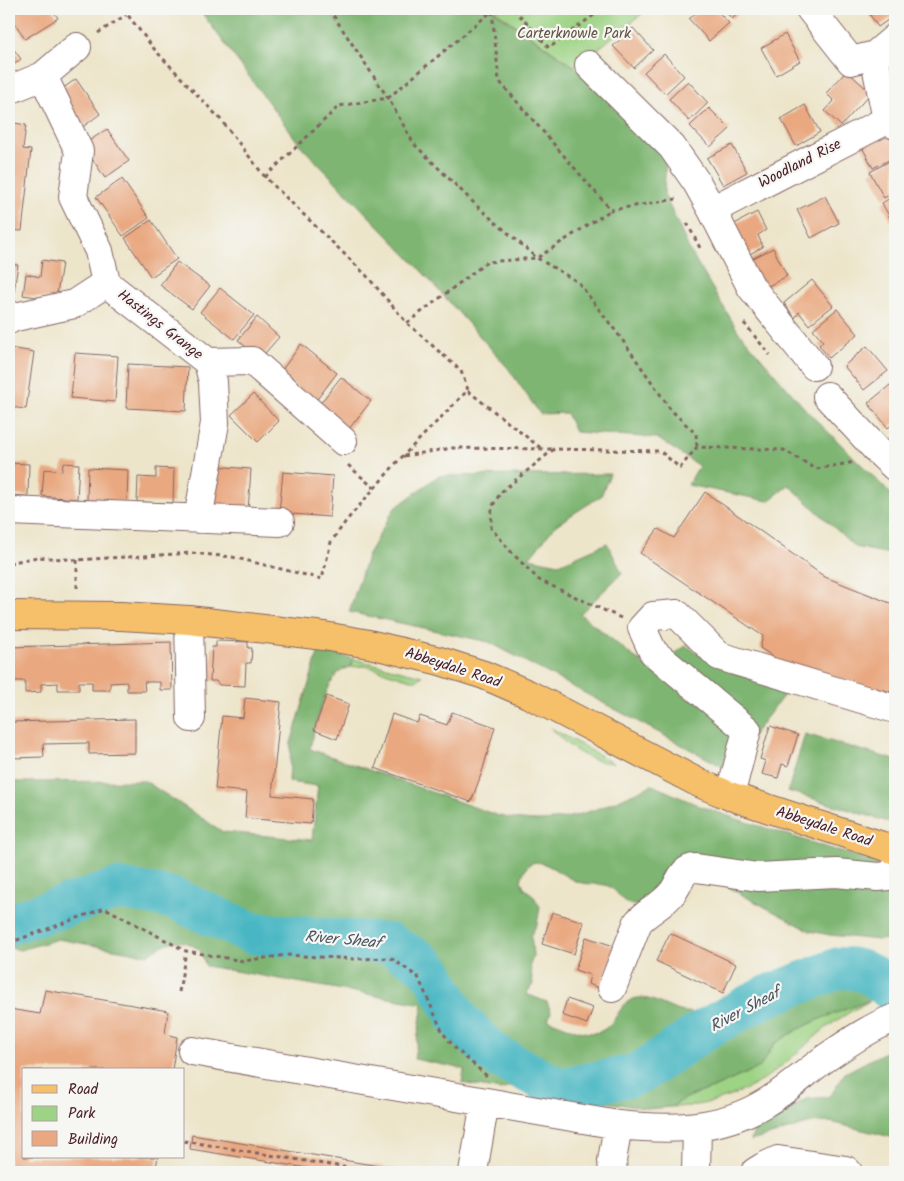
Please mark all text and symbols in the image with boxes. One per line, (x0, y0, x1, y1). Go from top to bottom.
park label: Carterknowle Park (517, 22, 632, 46)
street label: Woodland Rise (754, 133, 846, 195)
street label: Hastings Grange (112, 284, 208, 366)
street label: Abbeydale Road (402, 641, 505, 695)
street label: Abbeydale Road (773, 800, 876, 854)
water label: River Sheaf (304, 924, 387, 956)
water label: River Sheaf (705, 979, 789, 1039)
legend (22, 1068, 185, 1158)
text: Road (68, 1078, 99, 1102)
text: Park (68, 1102, 96, 1126)
text: Building (68, 1128, 118, 1152)

